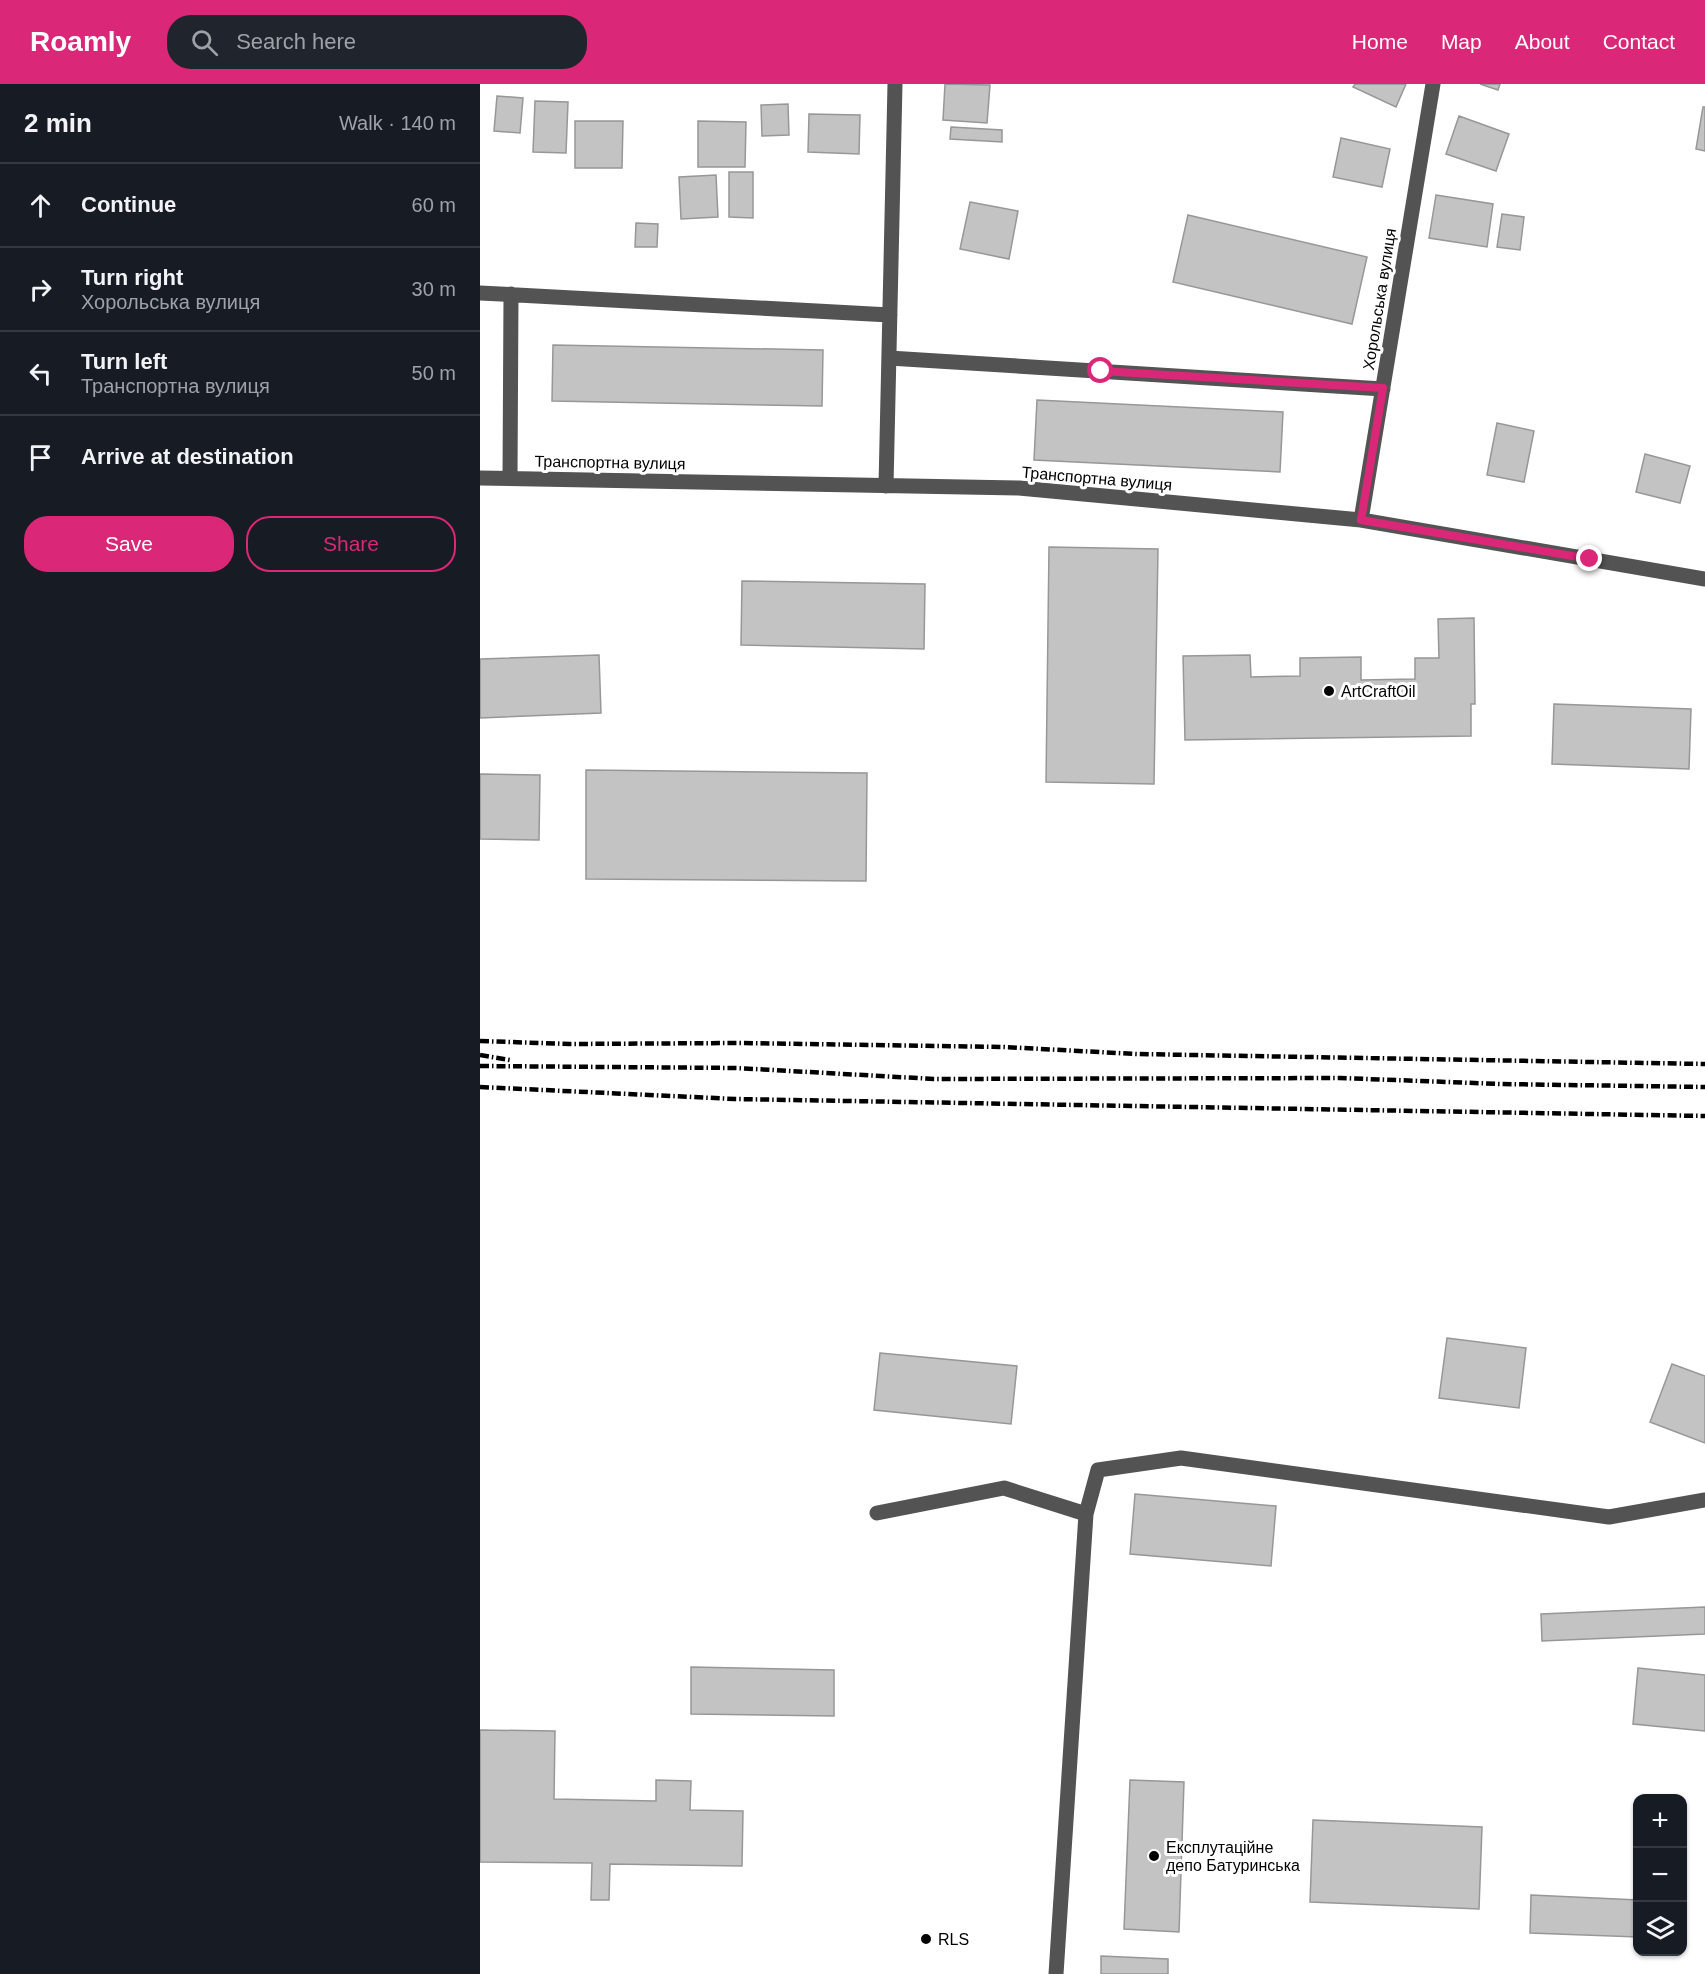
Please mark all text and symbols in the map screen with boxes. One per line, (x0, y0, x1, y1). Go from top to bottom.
search box (167, 15, 587, 69)
text: Roamly (30, 26, 131, 57)
icon: search (188, 26, 221, 59)
text: Search here (236, 29, 356, 54)
text: Home (1352, 30, 1408, 53)
text: Map (1441, 30, 1482, 53)
text: About (1515, 30, 1570, 53)
text: Contact (1603, 30, 1675, 53)
text: 2 min (24, 108, 92, 138)
text: Walk · 140 m (339, 112, 456, 134)
icon: ahead (24, 189, 57, 222)
text: Continue (81, 192, 176, 217)
text: 60 m (412, 194, 456, 216)
street label: Хорольська вулиця (1360, 227, 1399, 371)
text: Turn right (81, 265, 183, 290)
icon: right (24, 273, 57, 306)
text: 30 m (412, 278, 456, 300)
text: Хорольська вулиця (81, 291, 260, 313)
text: Turn left (81, 349, 167, 374)
icon: left (24, 357, 57, 390)
route start (1087, 357, 1113, 383)
text: 50 m (412, 362, 456, 384)
text: Транспортна вулиця (81, 375, 270, 397)
icon: arrive (24, 441, 57, 474)
text: Arrive at destination (81, 444, 294, 469)
street label: Транспортна вулиця (534, 453, 686, 472)
street label: Транспортна вулиця (1021, 463, 1173, 494)
button: Save (24, 516, 234, 572)
button: Share (246, 516, 456, 572)
route end (1576, 545, 1602, 571)
place label: ArtCraftOil (1341, 683, 1416, 700)
marker: ArtCraftOil (1322, 684, 1336, 698)
map controls (1633, 1794, 1687, 1956)
button: + (1633, 1794, 1687, 1848)
place label: Експлутаційне депо Батуринська (1166, 1839, 1300, 1874)
button: − (1633, 1848, 1687, 1902)
marker: Експлутаційне депо Батуринська (1147, 1849, 1161, 1863)
button: layers (1633, 1902, 1687, 1956)
place label: RLS (938, 1931, 969, 1948)
marker: RLS (919, 1932, 933, 1946)

